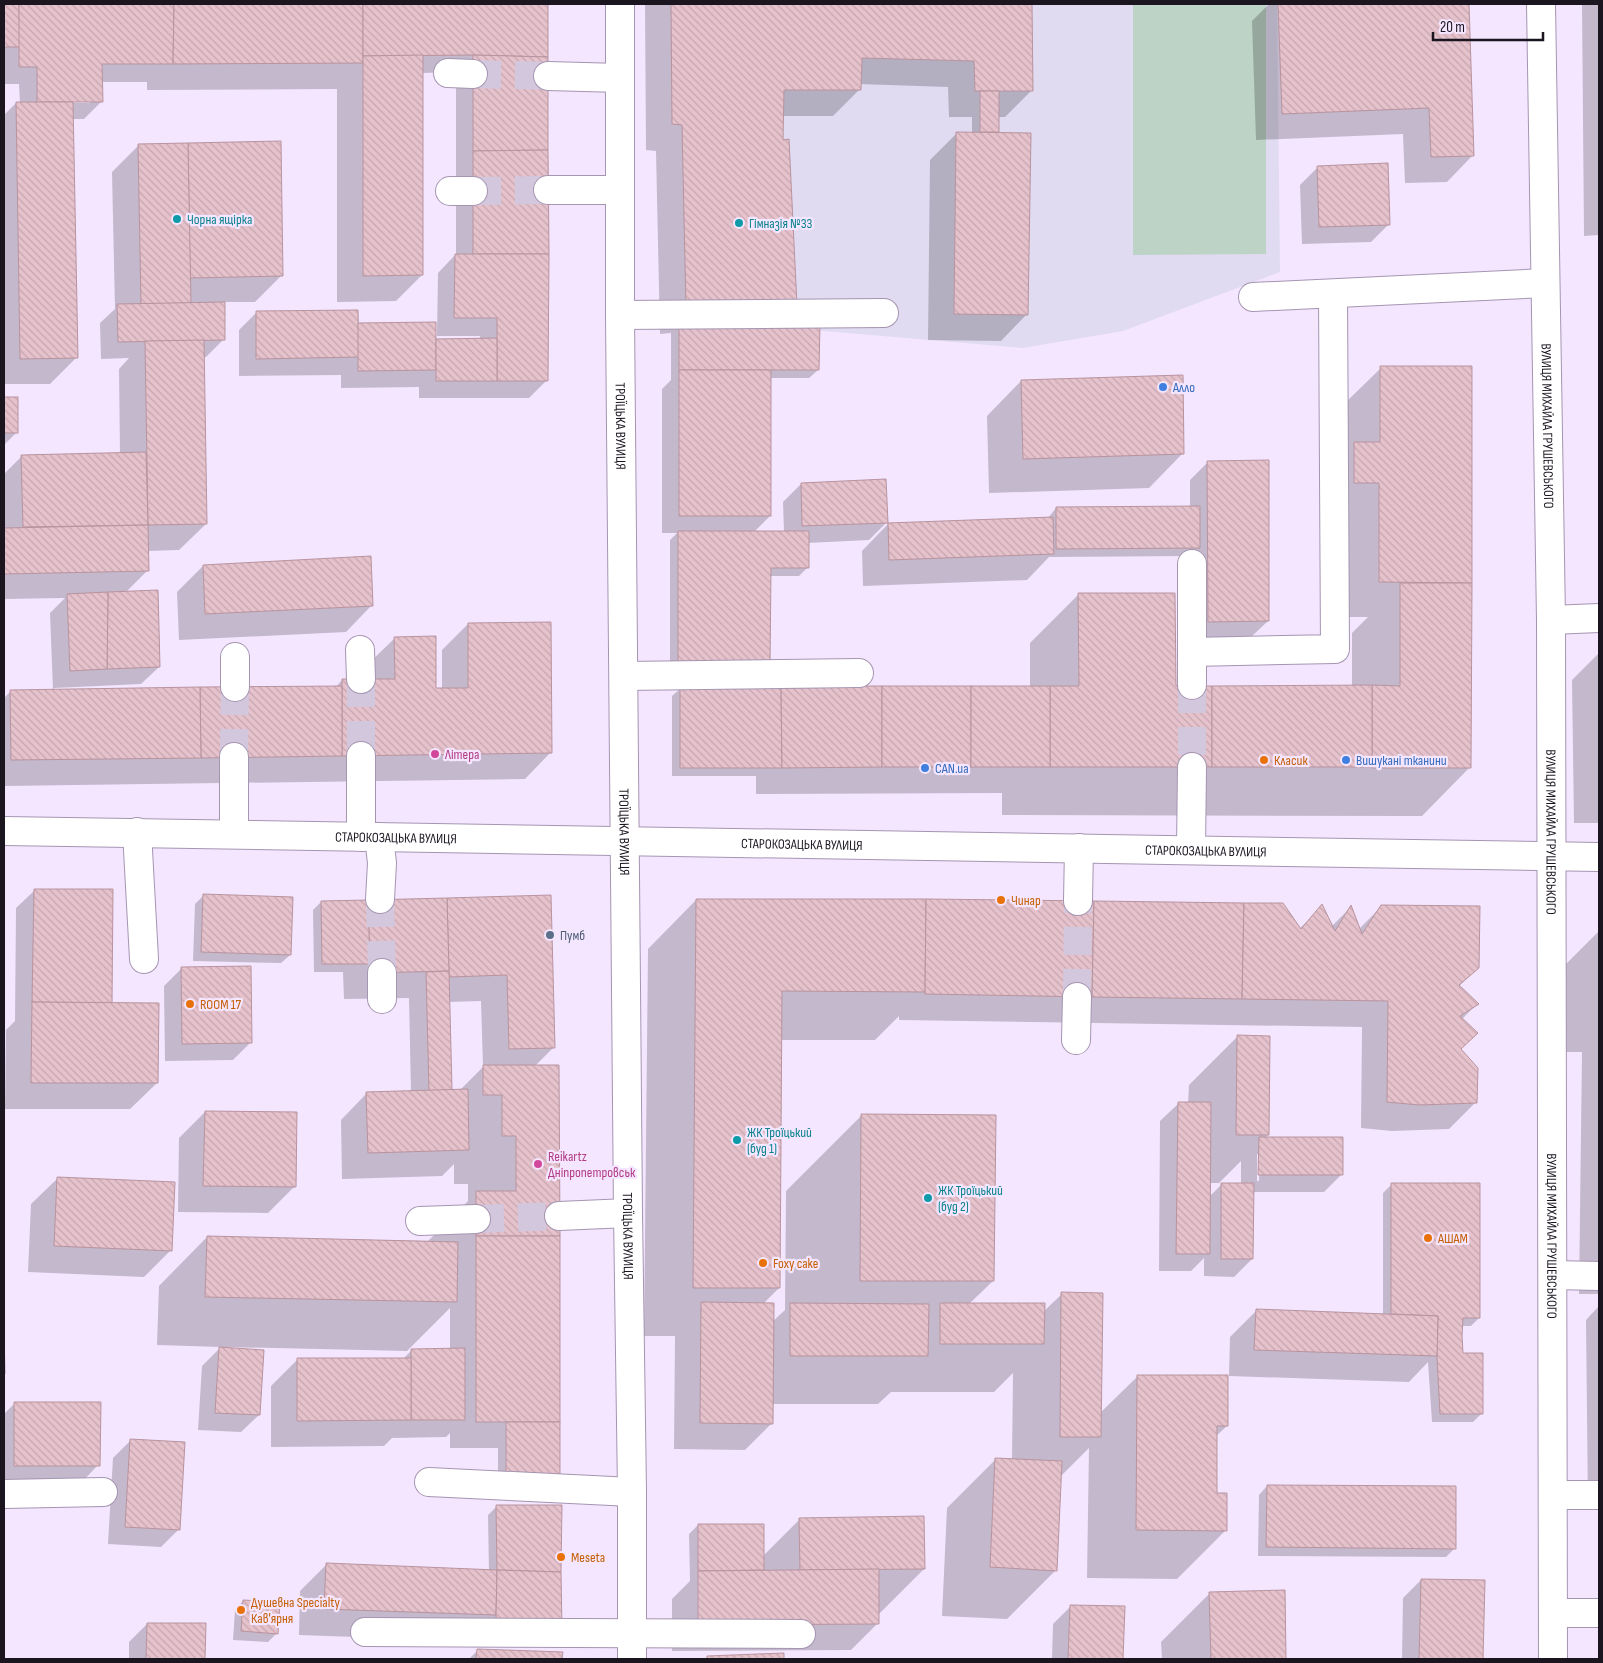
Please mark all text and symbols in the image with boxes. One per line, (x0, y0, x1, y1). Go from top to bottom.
scale bar (1433, 10, 1543, 42)
text: 20 m (1440, 18, 1465, 37)
place label: Чорна ящірка (187, 211, 252, 228)
marker: Чорна ящірка (171, 213, 183, 225)
place label: Гімназія №33 (749, 215, 813, 232)
marker: Гімназія №33 (733, 217, 745, 229)
street label: ВУЛИЦЯ МИХАЙЛА ГРУШЕВСЬКОГО (1538, 343, 1557, 509)
place label: Алло (1172, 379, 1195, 396)
marker: Алло (1157, 381, 1169, 393)
street label: ТРОЇЦЬКА ВУЛИЦЯ (612, 382, 629, 470)
place label: Літера (444, 746, 479, 763)
marker: Літера (429, 748, 441, 760)
street label: ВУЛИЦЯ МИХАЙЛА ГРУШЕВСЬКОГО (1542, 749, 1560, 915)
place label: Класик (1274, 752, 1308, 769)
place label: Вишукані тканини (1356, 752, 1447, 769)
marker: Класик (1258, 754, 1270, 766)
marker: Вишукані тканини (1340, 754, 1352, 766)
place label: CAN.ua (935, 760, 969, 777)
marker: CAN.ua (919, 762, 931, 774)
street label: ТРОЇЦЬКА ВУЛИЦЯ (615, 788, 633, 876)
street label: СТАРОКОЗАЦЬКА ВУЛИЦЯ (335, 828, 457, 847)
street label: СТАРОКОЗАЦЬКА ВУЛИЦЯ (741, 835, 863, 854)
street label: СТАРОКОЗАЦЬКА ВУЛИЦЯ (1145, 842, 1267, 861)
place label: Чинар (1011, 892, 1041, 909)
marker: Чинар (995, 894, 1007, 906)
place label: Пумб (560, 927, 585, 944)
marker: Пумб (544, 929, 556, 941)
place label: ROOM 17 (200, 996, 242, 1013)
marker: ROOM 17 (184, 998, 196, 1010)
place label: ЖК Троїцький (буд 1) (747, 1124, 812, 1157)
marker: ЖК Троїцький (буд 1) (731, 1134, 743, 1146)
place label: Reikartz Дніпропетровськ (548, 1148, 636, 1181)
street label: ВУЛИЦЯ МИХАЙЛА ГРУШЕВСЬКОГО (1543, 1153, 1560, 1319)
marker: Reikartz Дніпропетровськ (532, 1158, 544, 1170)
place label: ЖК Троїцький (буд 2) (938, 1182, 1003, 1215)
street label: ТРОЇЦЬКА ВУЛИЦЯ (619, 1192, 637, 1280)
marker: ЖК Троїцький (буд 2) (922, 1192, 934, 1204)
place label: АШАМ (1437, 1230, 1468, 1247)
marker: АШАМ (1422, 1232, 1434, 1244)
place label: Foxy cake (773, 1255, 818, 1272)
marker: Foxy cake (757, 1257, 769, 1269)
place label: Meseta (571, 1549, 605, 1566)
marker: Meseta (555, 1551, 567, 1563)
place label: Душевна Specialty Кав'ярня (251, 1594, 341, 1627)
marker: Душевна Specialty Кав'ярня (235, 1604, 247, 1616)

